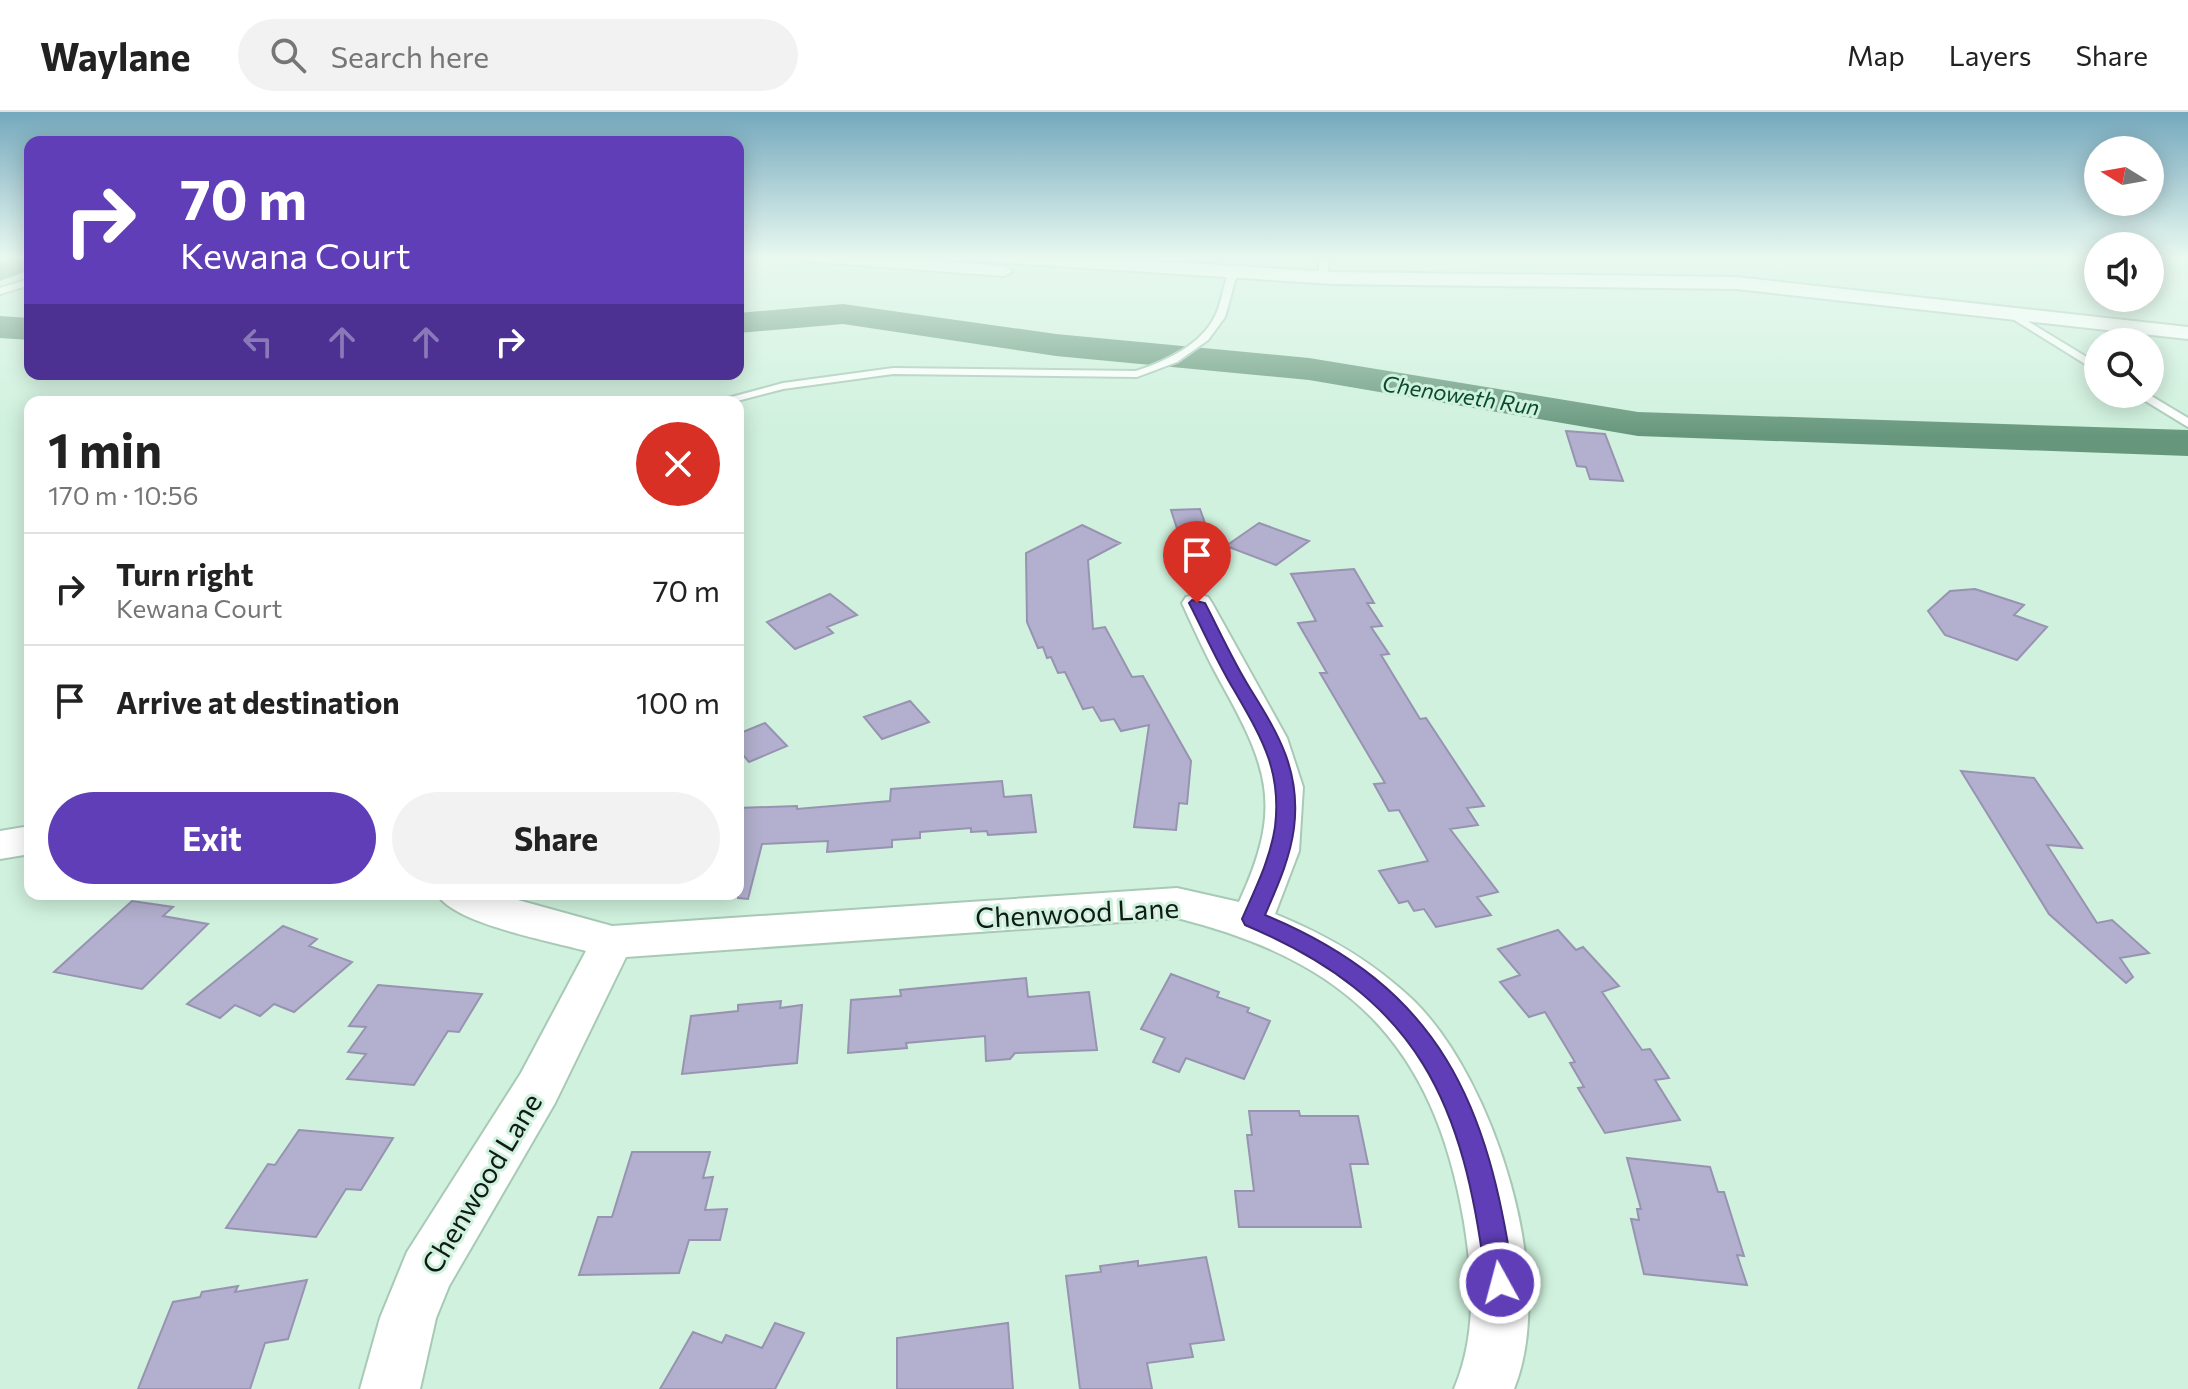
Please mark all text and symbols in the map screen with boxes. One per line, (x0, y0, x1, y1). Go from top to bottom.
search box (238, 19, 798, 91)
text: Waylane (40, 32, 190, 79)
icon: search (266, 33, 310, 77)
text: Search here (330, 37, 489, 74)
text: Map (1847, 38, 1905, 72)
text: Layers (1949, 38, 2031, 72)
text: Share (2075, 38, 2148, 72)
north arrow (2084, 136, 2164, 216)
map controls (2084, 136, 2164, 408)
text: 70 m (180, 163, 307, 232)
icon: right (48, 168, 152, 272)
text: Kewana Court (180, 232, 410, 276)
button: sound (2084, 232, 2164, 312)
icon: left (236, 320, 280, 364)
icon: ahead (320, 320, 364, 364)
icon: ahead (404, 320, 448, 364)
icon: right (488, 320, 532, 364)
button: search (2084, 328, 2164, 408)
water label: Chenoweth Run (1381, 369, 1541, 421)
text: 1 min (48, 419, 162, 478)
button: close (636, 422, 720, 506)
text: 170 m · 10:56 (48, 479, 198, 510)
pin (1163, 521, 1231, 603)
icon: arrive (1175, 533, 1219, 577)
text: Turn right (116, 555, 253, 592)
icon: right (48, 567, 92, 611)
text: 70 m (653, 571, 720, 608)
text: Kewana Court (116, 592, 282, 623)
icon: arrive (48, 679, 92, 723)
text: Arrive at destination (116, 683, 400, 720)
text: 100 m (636, 683, 720, 720)
button: Exit (48, 792, 376, 884)
button: Share (392, 792, 720, 884)
street label: Chenwood Lane (974, 890, 1180, 934)
street label: Chenwood Lane (414, 1087, 548, 1279)
position arrow (1458, 1241, 1542, 1325)

